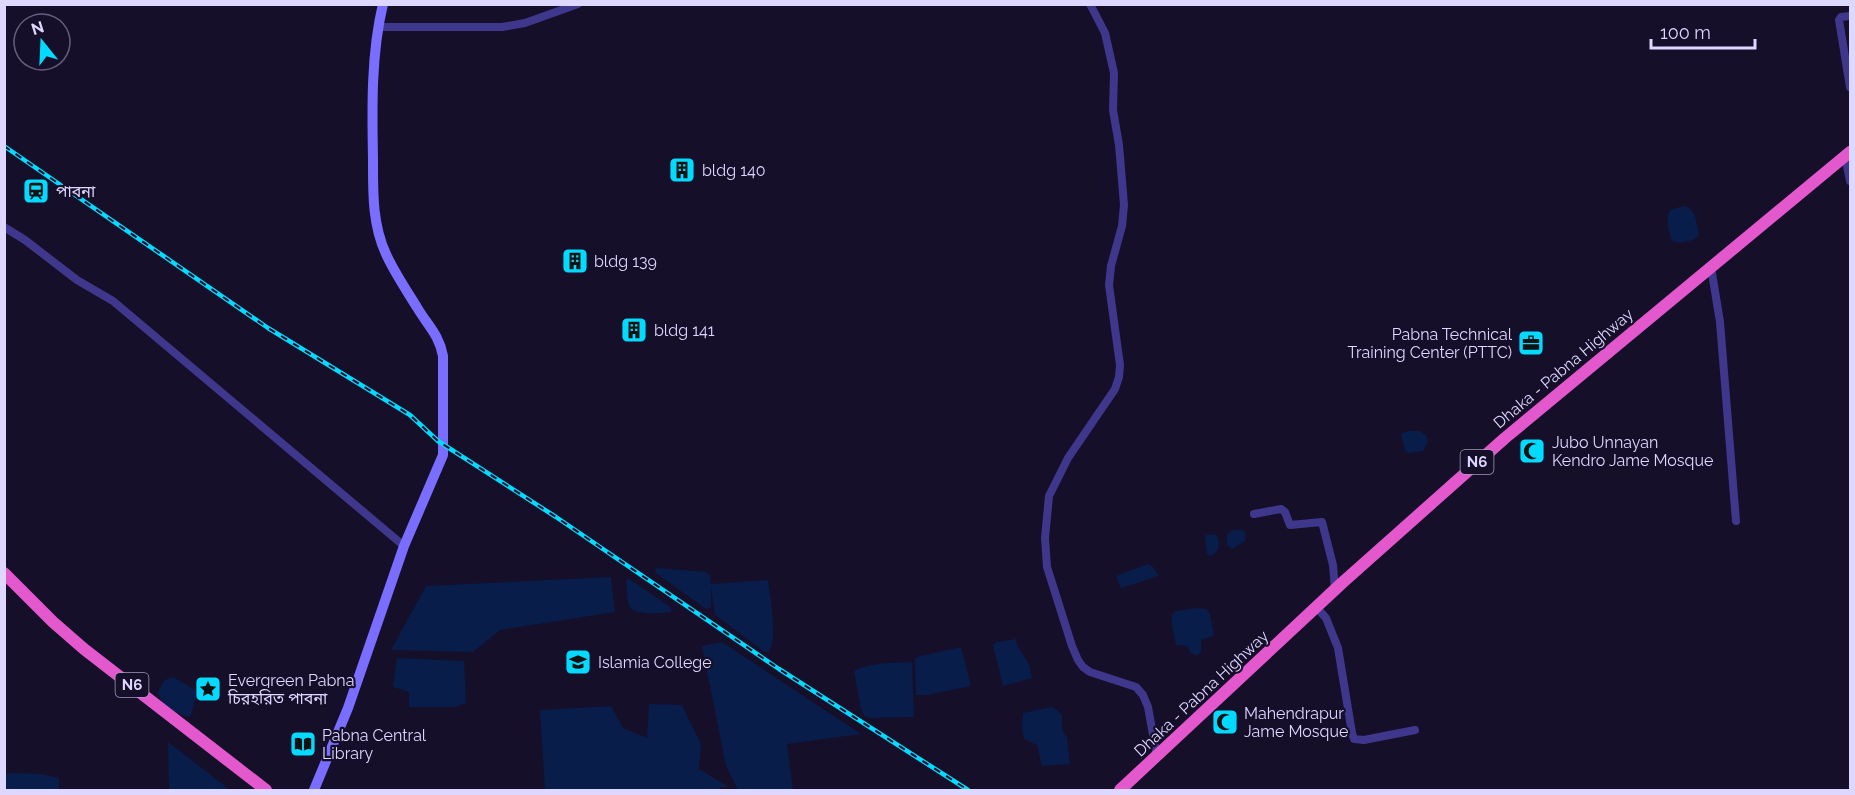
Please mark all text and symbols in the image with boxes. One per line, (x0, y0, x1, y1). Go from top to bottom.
north arrow (12, 12, 72, 72)
scale bar (1651, 12, 1754, 50)
text: N (29, 17, 46, 39)
text: 100 m (1660, 22, 1711, 43)
building icon: bldg 140 (667, 155, 697, 185)
place label: bldg 140 (702, 161, 766, 180)
station icon: পাবনা (21, 176, 51, 206)
place label: পাবনা (56, 182, 96, 201)
building icon: bldg 139 (560, 246, 590, 276)
place label: bldg 139 (594, 252, 657, 271)
street label: Dhaka - Pabna Highway (1490, 304, 1637, 432)
building icon: bldg 141 (619, 315, 649, 345)
place label: bldg 141 (654, 321, 715, 340)
place label: Pabna Technical Training Center (PTTC) (1348, 325, 1513, 362)
office icon: Pabna Technical Training Center (PTTC) (1516, 328, 1546, 358)
place label: Jubo Unnayan Kendro Jame Mosque (1552, 433, 1713, 470)
mosque icon: Jubo Unnayan Kendro Jame Mosque (1517, 436, 1547, 466)
road number: N6 (1460, 450, 1494, 474)
street label: Dhaka - Pabna Highway (1130, 626, 1273, 760)
school or university icon: Islamia College (563, 647, 593, 677)
place label: Islamia College (598, 653, 712, 672)
place label: Evergreen Pabna চিরহরিত পাবনা (227, 671, 354, 708)
road number: N6 (116, 673, 148, 697)
place icon: Evergreen Pabna চিরহরিত পাবনা (193, 674, 223, 704)
place label: Mahendrapur Jame Mosque (1244, 704, 1348, 741)
mosque icon: Mahendrapur Jame Mosque (1210, 707, 1240, 737)
place label: Pabna Central Library (322, 726, 427, 763)
library icon: Pabna Central Library (288, 729, 318, 759)

